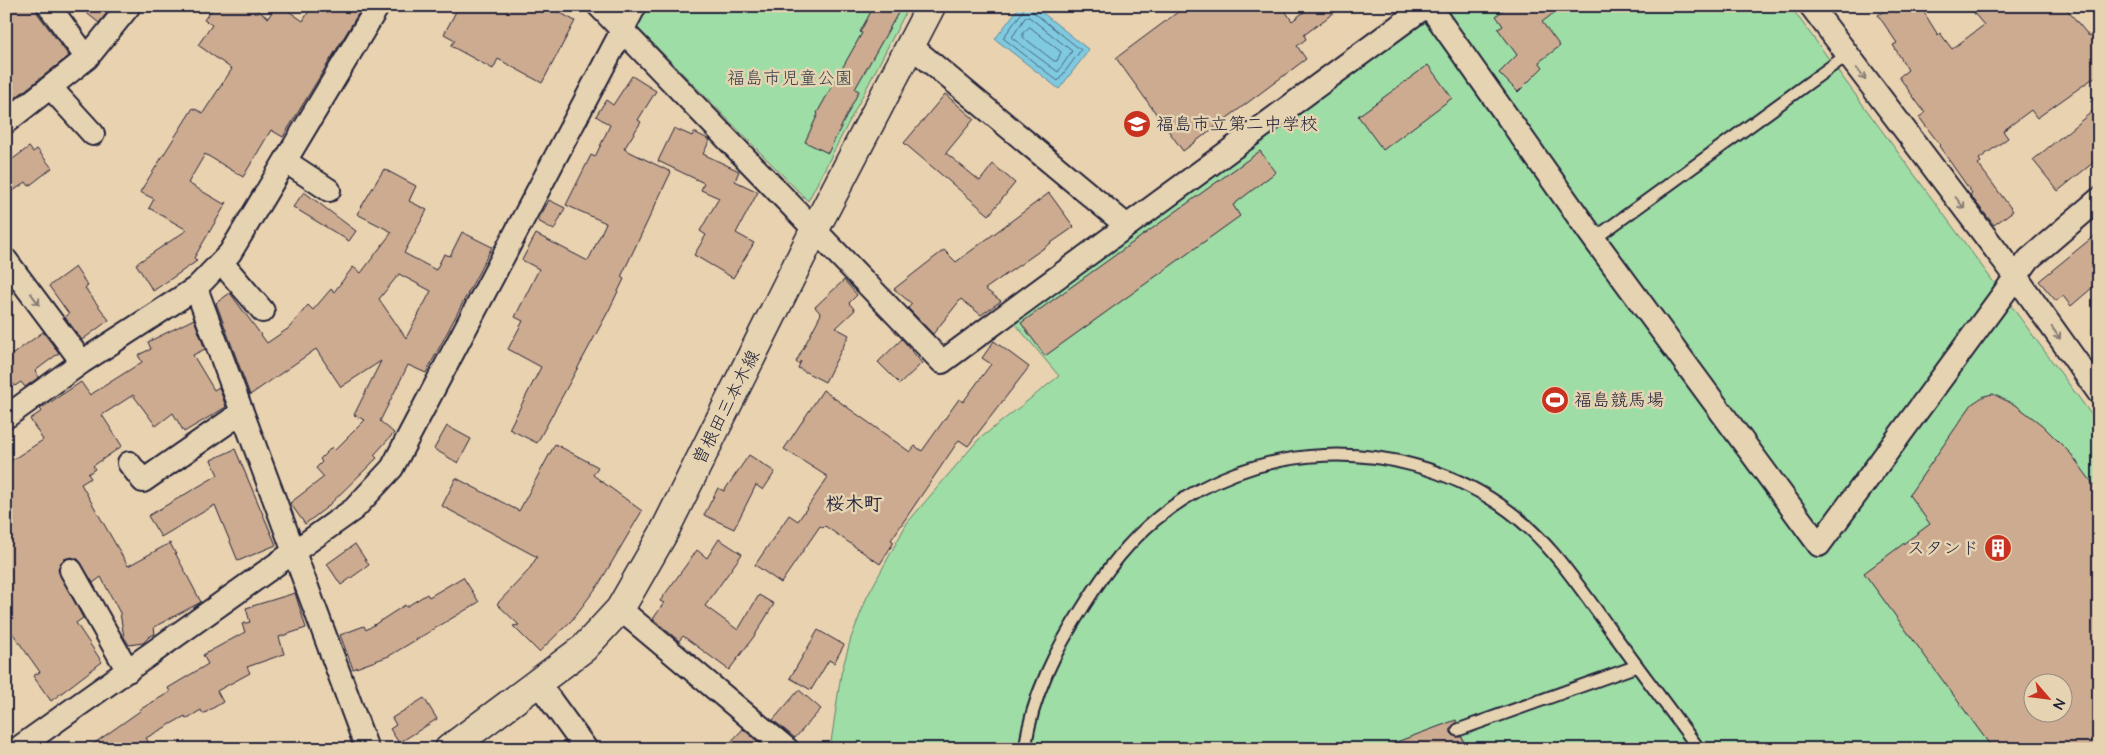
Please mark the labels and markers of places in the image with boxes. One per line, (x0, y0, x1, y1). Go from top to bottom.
school or university icon: 福島市立第二中学校 (1122, 109, 1152, 139)
place label: 福島市立第二中学校 (1156, 112, 1318, 137)
sports icon: 福島競馬場 (1540, 385, 1570, 415)
place label: 福島競馬場 (1574, 388, 1664, 413)
building icon: スタンド (1983, 533, 2013, 563)
place label: スタンド (1907, 536, 1979, 561)

